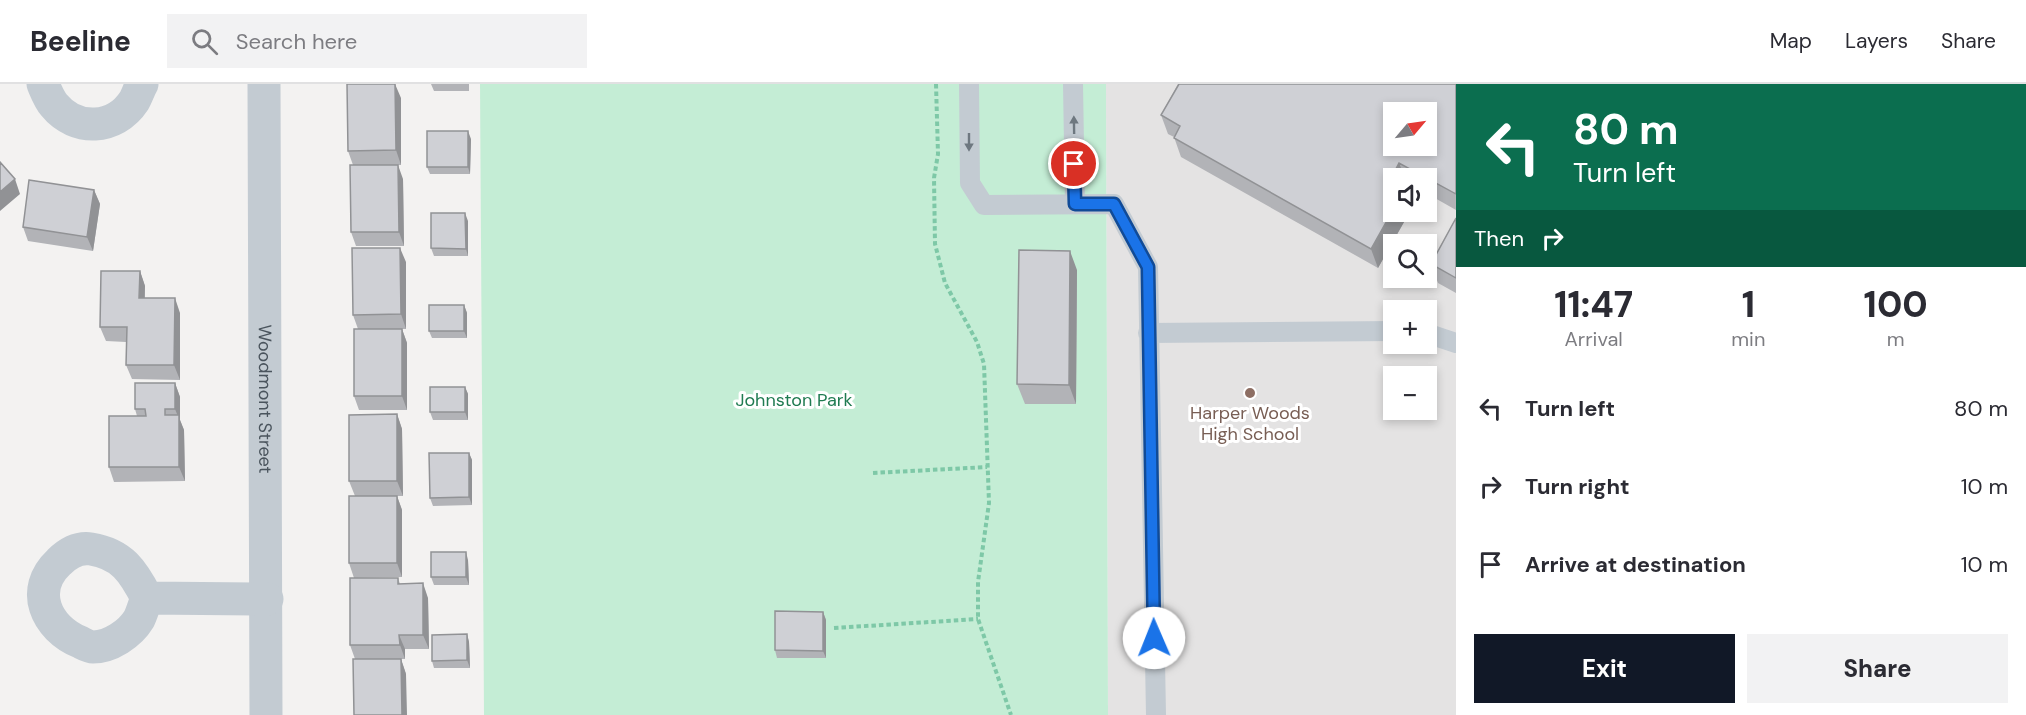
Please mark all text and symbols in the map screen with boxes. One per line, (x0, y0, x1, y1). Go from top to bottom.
search box (167, 14, 587, 68)
text: Beeline (30, 23, 131, 60)
icon: search (188, 25, 221, 58)
text: Search here (236, 27, 357, 56)
text: Map (1770, 27, 1812, 55)
text: Layers (1845, 27, 1908, 55)
text: Share (1941, 27, 1996, 55)
north arrow (1383, 102, 1437, 156)
map controls (1383, 102, 1437, 420)
text: 80 m (1573, 102, 1679, 157)
icon: left (1474, 108, 1552, 186)
one-way arrow (1069, 115, 1078, 134)
one-way arrow (964, 133, 974, 152)
pin (1048, 138, 1099, 189)
icon: arrive (1057, 147, 1090, 180)
text: Turn left (1573, 155, 1676, 190)
button: sound (1383, 168, 1437, 222)
icon: right (1536, 222, 1569, 255)
text: Then (1474, 224, 1524, 253)
button: search (1383, 234, 1437, 288)
text: 11:47 (1554, 281, 1633, 328)
text: 1 (1742, 281, 1755, 328)
text: 100 (1864, 281, 1928, 328)
button: + (1383, 300, 1437, 354)
street label: Woodmont Street (253, 324, 277, 474)
text: Arrival (1565, 326, 1623, 352)
text: min (1731, 326, 1765, 352)
text: m (1887, 326, 1905, 352)
button: − (1383, 366, 1437, 420)
marker: Harper Woods High School (1243, 386, 1257, 400)
park label: Johnston Park (735, 388, 853, 412)
icon: left (1474, 392, 1507, 425)
text: Turn left (1525, 394, 1615, 423)
text: 80 m (1954, 394, 2008, 423)
place label: Harper Woods High School (1190, 401, 1310, 446)
icon: right (1474, 470, 1507, 503)
text: Turn right (1525, 472, 1630, 501)
text: 10 m (1961, 472, 2008, 501)
icon: arrive (1474, 548, 1507, 581)
text: Arrive at destination (1525, 550, 1746, 579)
text: 10 m (1961, 550, 2008, 579)
position arrow (1122, 606, 1186, 670)
button: Exit (1474, 634, 1735, 703)
button: Share (1747, 634, 2008, 703)

